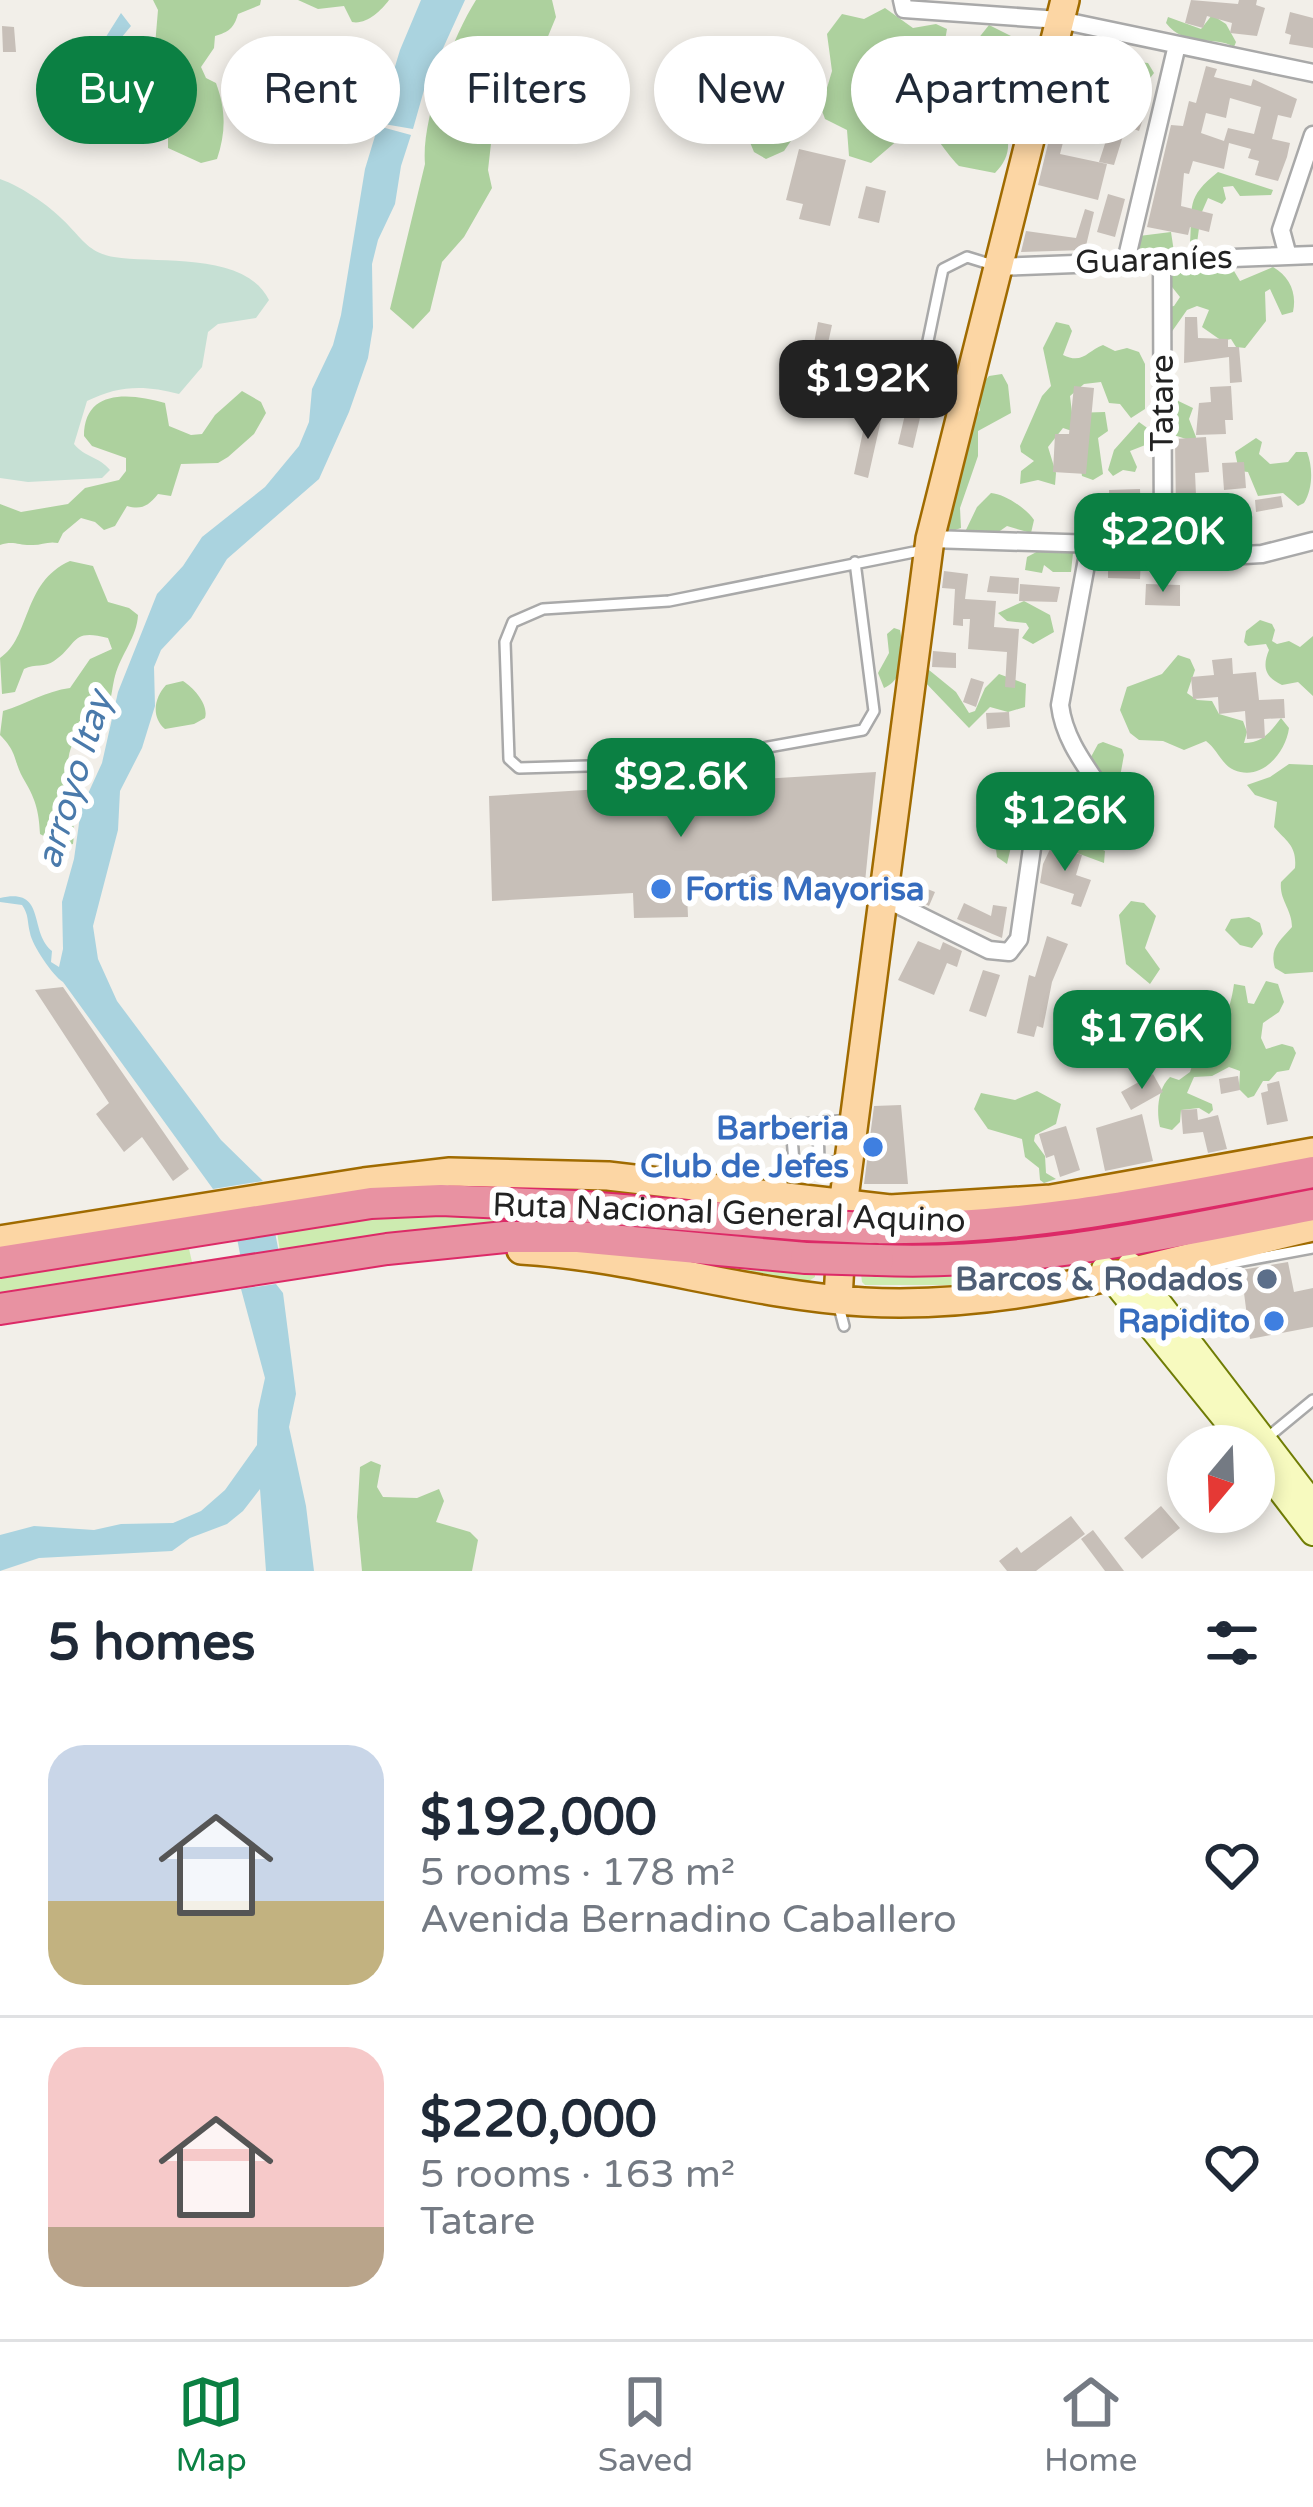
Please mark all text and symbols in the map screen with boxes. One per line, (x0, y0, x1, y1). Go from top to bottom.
chip: Buy (36, 36, 197, 144)
chip: Rent (221, 36, 400, 144)
chip: Filters (424, 36, 630, 144)
chip: New (654, 36, 827, 144)
chip: Apartment (851, 36, 1152, 144)
street label: Guaraníes (1075, 238, 1233, 282)
pin: $192K (784, 340, 952, 442)
street label: Tatare (1143, 354, 1182, 452)
text: $192K (806, 355, 930, 402)
pin: $220K (1079, 493, 1247, 595)
text: $220K (1101, 508, 1225, 555)
water label: arroyo Itay (27, 683, 122, 873)
pin: $92.6K (583, 738, 779, 840)
text: $92.6K (614, 753, 748, 800)
pin: $126K (981, 772, 1149, 874)
text: $126K (1003, 787, 1127, 834)
place label: Fortis Mayorisa (685, 870, 925, 909)
marker: Fortis Mayorisa (648, 876, 674, 902)
pin: $176K (1058, 990, 1226, 1092)
text: $176K (1080, 1005, 1204, 1052)
place label: Barberia Club de Jefes (640, 1109, 849, 1186)
marker: Barberia Club de Jefes (860, 1134, 886, 1160)
street label: Ruta Nacional General Aquino (492, 1185, 966, 1241)
place label: Barcos & Rodados (955, 1260, 1243, 1299)
marker: Barcos & Rodados (1254, 1266, 1280, 1292)
place label: Rapidito (1117, 1302, 1250, 1341)
marker: Rapidito (1261, 1308, 1287, 1334)
north arrow (1167, 1425, 1275, 1533)
map controls (1167, 1425, 1275, 1533)
icon: filters (1199, 1610, 1265, 1676)
text: 5 homes (48, 1612, 256, 1674)
text: $192,000 (420, 1787, 657, 1849)
icon: home (144, 1793, 288, 1937)
icon: heart (1199, 1832, 1265, 1898)
text: 5 rooms · 178 m² (420, 1849, 735, 1896)
text: Avenida Bernadino Caballero (420, 1896, 957, 1943)
text: $220,000 (420, 2089, 657, 2151)
icon: home (144, 2095, 288, 2239)
icon: heart (1199, 2134, 1265, 2200)
text: 5 rooms · 163 m² (420, 2151, 735, 2198)
text: Tatare (420, 2198, 535, 2245)
tab: Map (175, 2369, 247, 2480)
tab: Saved (598, 2369, 693, 2480)
tab: Home (1044, 2369, 1138, 2480)

